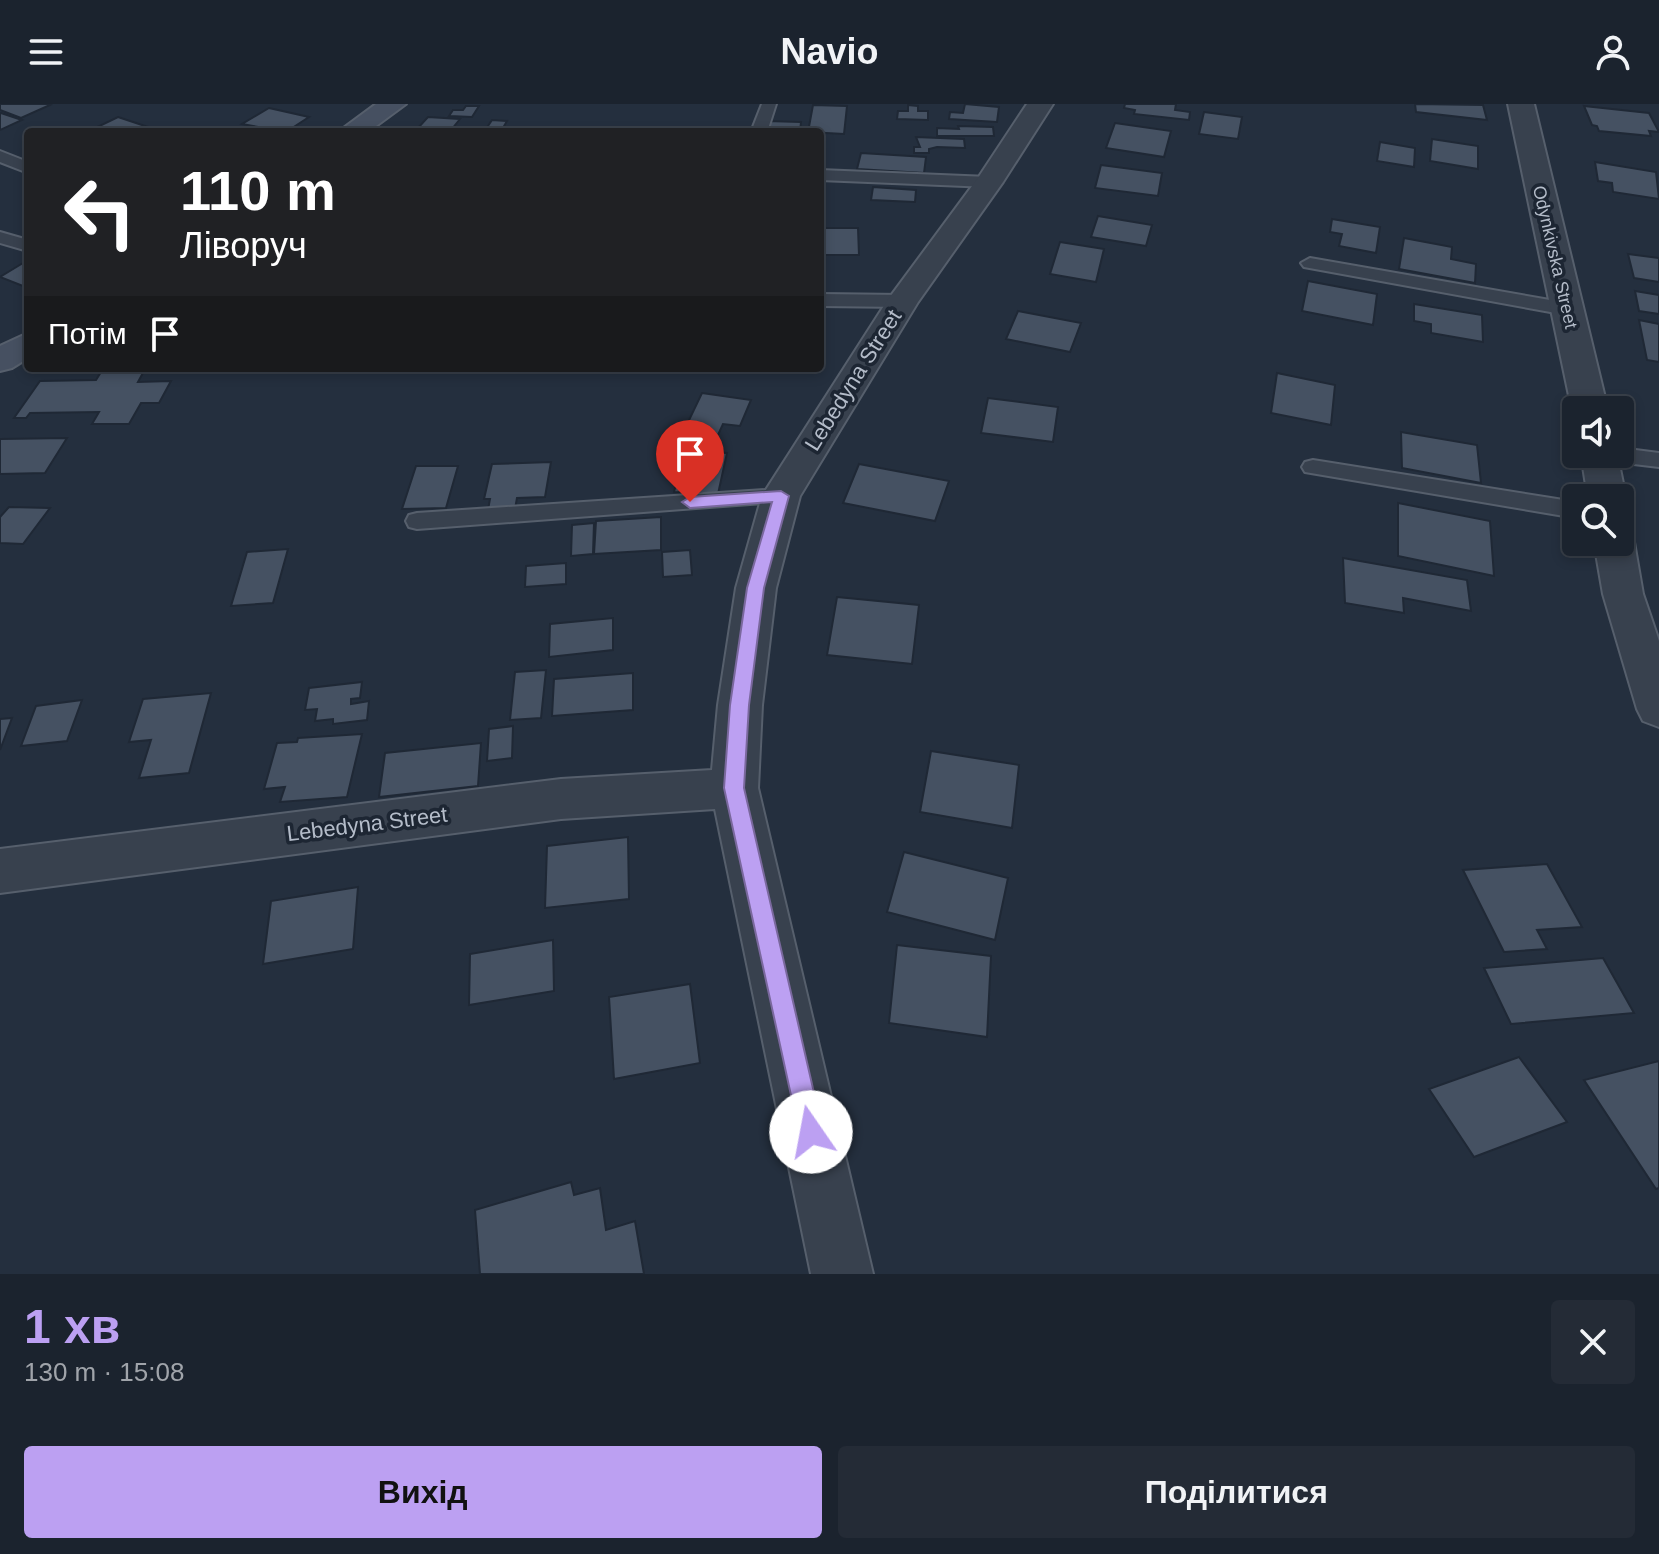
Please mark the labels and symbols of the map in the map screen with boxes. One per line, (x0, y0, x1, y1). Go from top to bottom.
street label: Odynkivska Street (1529, 184, 1581, 330)
street label: Lebedyna Street (800, 305, 906, 455)
pin (656, 420, 724, 502)
street label: Lebedyna Street (285, 802, 449, 846)
position arrow (769, 1090, 853, 1174)

